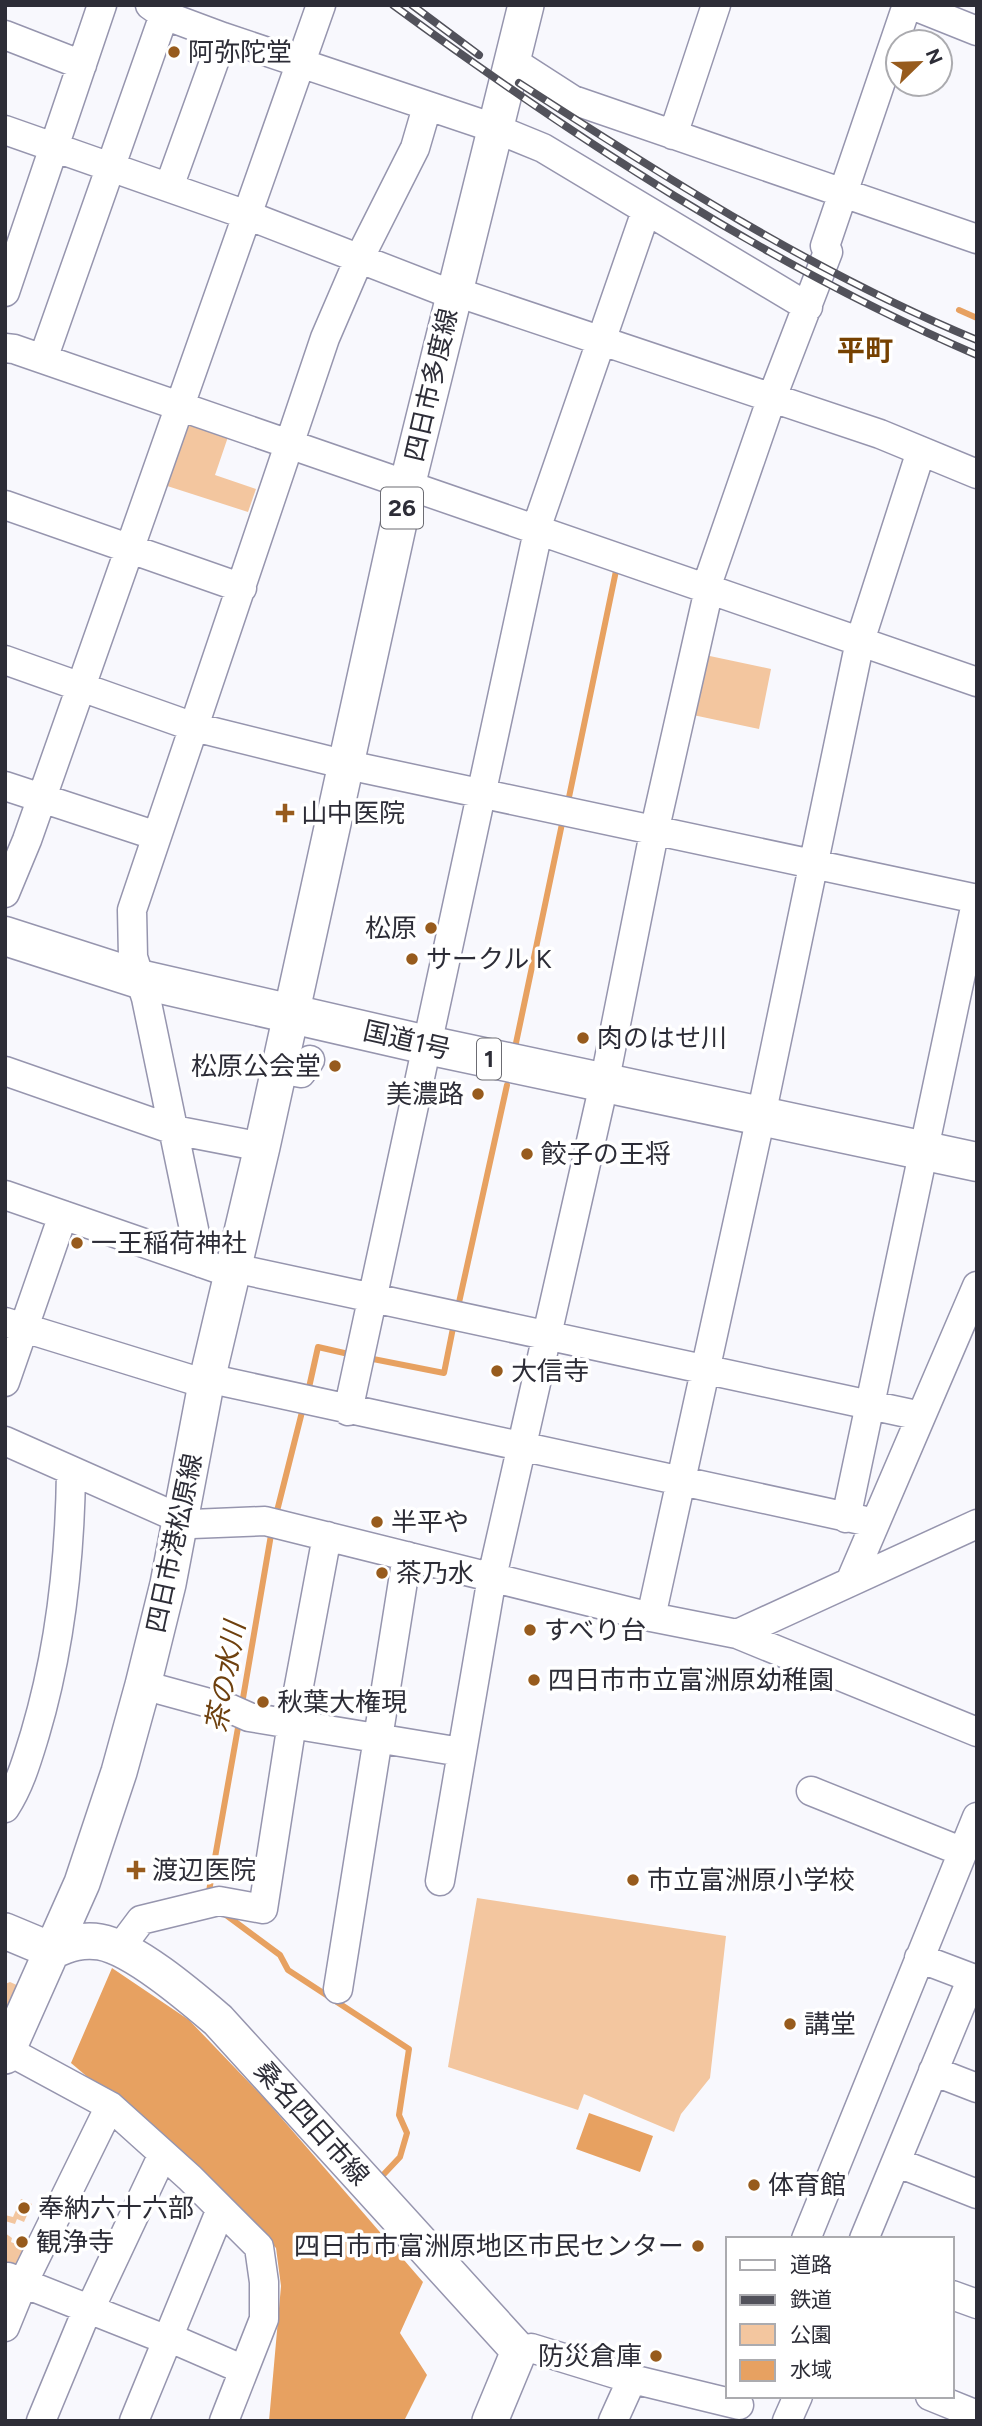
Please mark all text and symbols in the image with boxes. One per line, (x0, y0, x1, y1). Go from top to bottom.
north arrow (884, 28, 954, 98)
place label: 阿弥陀堂 (188, 36, 292, 68)
marker: 阿弥陀堂 (166, 44, 182, 60)
text: N (921, 45, 948, 68)
street label: 四日市多度線 (398, 305, 464, 465)
district label: 平町 (837, 333, 893, 367)
road number: 26 (381, 488, 423, 528)
place label: 山中医院 (301, 797, 405, 829)
marker: 山中医院 (275, 803, 295, 823)
place label: 松原 (365, 912, 417, 944)
marker: 松原 (423, 920, 439, 936)
place label: サークル K (426, 943, 552, 975)
marker: サークル K (404, 951, 420, 967)
street label: 国道1号 (360, 1014, 454, 1066)
place label: 肉のはせ川 (597, 1022, 727, 1054)
marker: 肉のはせ川 (575, 1030, 591, 1046)
road number: 1 (477, 1038, 501, 1079)
place label: 松原公会堂 (191, 1050, 321, 1082)
marker: 松原公会堂 (327, 1058, 343, 1074)
place label: 美濃路 (386, 1078, 464, 1110)
marker: 美濃路 (470, 1086, 486, 1102)
place label: 餃子の王将 (541, 1138, 671, 1170)
marker: 餃子の王将 (519, 1146, 535, 1162)
place label: 一王稲荷神社 (91, 1227, 247, 1259)
marker: 一王稲荷神社 (69, 1235, 85, 1251)
place label: 大信寺 (511, 1355, 589, 1387)
marker: 大信寺 (489, 1363, 505, 1379)
street label: 四日市港松原線 (139, 1451, 209, 1635)
place label: 半平や (391, 1506, 469, 1538)
marker: 半平や (369, 1514, 385, 1530)
place label: 茶乃水 (396, 1557, 474, 1589)
marker: 茶乃水 (374, 1565, 390, 1581)
place label: すべり台 (544, 1614, 646, 1646)
water label: 茶の水川 (199, 1616, 252, 1735)
marker: すべり台 (522, 1622, 538, 1638)
place label: 四日市市立富洲原幼稚園 (548, 1664, 834, 1696)
marker: 四日市市立富洲原幼稚園 (526, 1672, 542, 1688)
place label: 秋葉大権現 (277, 1686, 407, 1718)
marker: 秋葉大権現 (255, 1694, 271, 1710)
place label: 渡辺医院 (152, 1854, 256, 1886)
marker: 渡辺医院 (126, 1860, 146, 1880)
place label: 市立富洲原小学校 (647, 1864, 855, 1896)
marker: 市立富洲原小学校 (625, 1872, 641, 1888)
place label: 講堂 (804, 2008, 856, 2040)
marker: 講堂 (782, 2016, 798, 2032)
street label: 桑名四日市線 (248, 2054, 376, 2192)
place label: 体育館 (768, 2169, 846, 2201)
marker: 体育館 (746, 2177, 762, 2193)
place label: 奉納六十六部 (38, 2192, 194, 2224)
marker: 奉納六十六部 (16, 2200, 32, 2216)
place label: 観浄寺 (36, 2226, 114, 2258)
place label: 四日市市富洲原地区市民センター (294, 2230, 684, 2262)
marker: 観浄寺 (14, 2234, 30, 2250)
legend (726, 2237, 954, 2398)
marker: 四日市市富洲原地区市民センター (690, 2238, 706, 2254)
text: 道路 (790, 2252, 832, 2277)
text: 鉄道 (790, 2287, 832, 2312)
text: 公園 (790, 2322, 832, 2347)
place label: 防災倉庫 (538, 2340, 642, 2372)
marker: 防災倉庫 (648, 2348, 664, 2364)
text: 水域 (790, 2357, 832, 2382)

